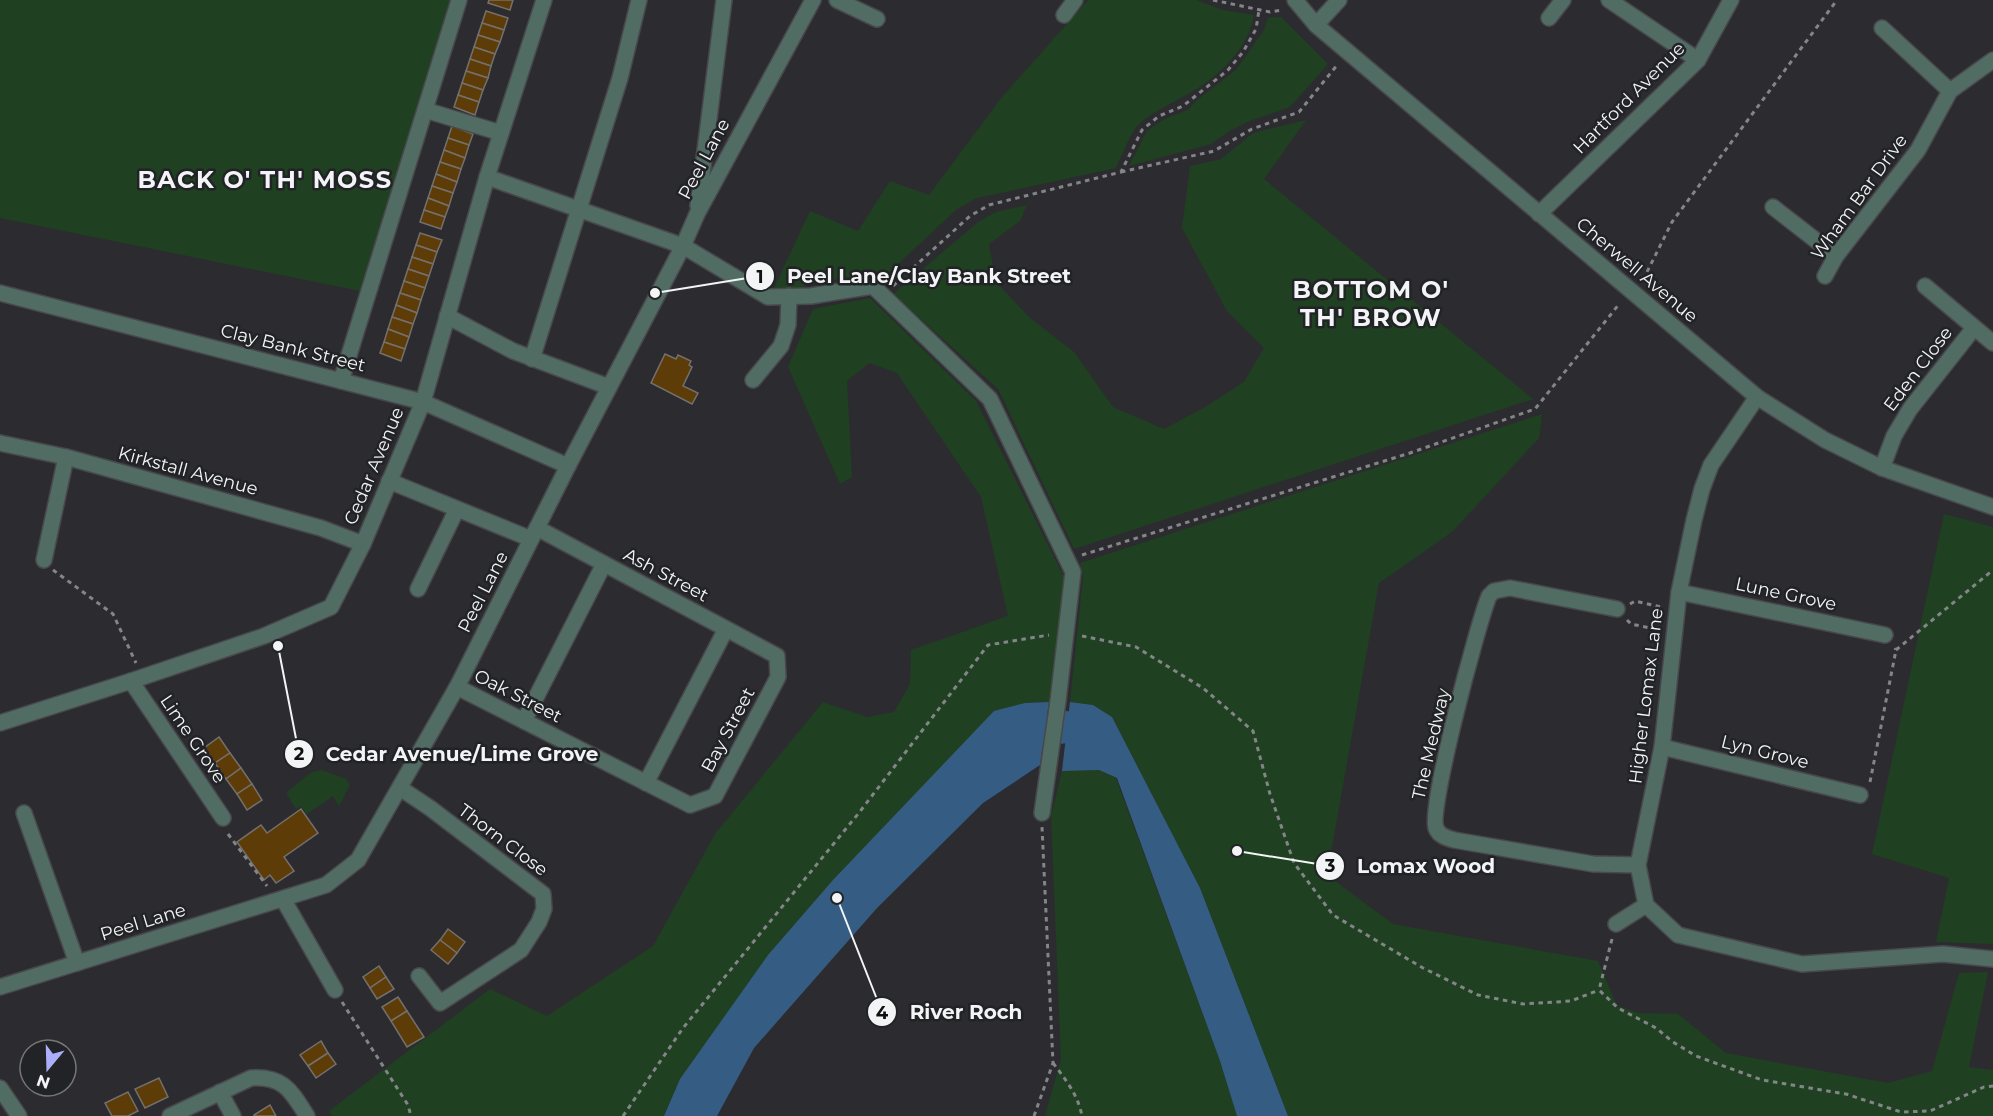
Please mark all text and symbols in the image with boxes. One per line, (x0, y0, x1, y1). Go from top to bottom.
street label: Hartford Avenue (1568, 37, 1690, 159)
street label: Peel Lane (674, 115, 734, 203)
street label: Wham Bar Drive (1806, 130, 1912, 264)
district label: BACK O' TH' MOSS (138, 165, 392, 194)
street label: Cherwell Avenue (1572, 213, 1702, 327)
callout: Peel Lane/Clay Bank Street (745, 257, 1083, 295)
text: Peel Lane/Clay Bank Street (787, 264, 1071, 288)
text: 1 (756, 266, 764, 288)
district label: BOTTOM O' TH' BROW (1293, 275, 1449, 332)
street label: Clay Bank Street (218, 319, 368, 377)
street label: Eden Close (1879, 322, 1957, 416)
street label: Cedar Avenue (339, 404, 409, 528)
street label: Kirkstall Avenue (116, 442, 260, 500)
street label: Ash Street (620, 543, 712, 607)
street label: Peel Lane (453, 548, 513, 636)
street label: Lune Grove (1734, 573, 1839, 615)
street label: Higher Lomax Lane (1624, 607, 1668, 785)
street label: Oak Street (470, 664, 566, 728)
street label: Bay Street (697, 684, 759, 776)
street label: The Medway (1407, 686, 1455, 802)
street label: Lime Grove (155, 690, 231, 788)
street label: Lyn Grove (1719, 730, 1811, 774)
callout: Cedar Avenue/Lime Grove (284, 735, 610, 773)
text: Cedar Avenue/Lime Grove (326, 742, 598, 766)
text: 2 (294, 743, 305, 765)
street label: Thorn Close (454, 799, 552, 881)
callout: Lomax Wood (1315, 847, 1507, 885)
text: Lomax Wood (1357, 854, 1495, 878)
text: 3 (1324, 855, 1336, 877)
street label: Peel Lane (98, 899, 189, 945)
callout: River Roch (867, 993, 1034, 1031)
text: River Roch (910, 1000, 1022, 1024)
text: 4 (876, 1002, 889, 1024)
north arrow (18, 1038, 78, 1098)
text: N (34, 1071, 52, 1093)

